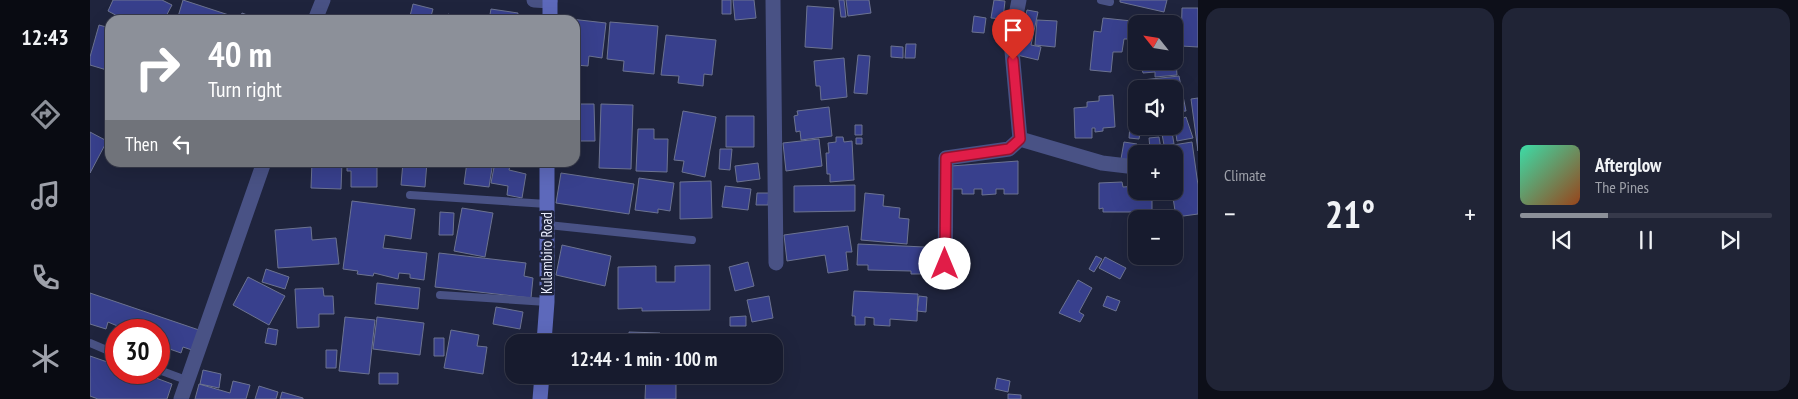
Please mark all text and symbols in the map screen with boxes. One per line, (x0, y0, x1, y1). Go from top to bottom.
pin (992, 9, 1034, 60)
north arrow (1128, 15, 1182, 70)
map controls (1128, 15, 1183, 265)
icon: arrive (999, 16, 1027, 44)
text: 12:43 (21, 23, 69, 51)
text: 40 m (208, 31, 272, 77)
icon: right (125, 35, 190, 100)
text: Turn right (208, 75, 282, 103)
button: sound (1128, 80, 1183, 135)
icon: directions (28, 97, 63, 132)
icon: left (168, 130, 196, 158)
text: Then (125, 132, 158, 156)
button: + (1128, 145, 1183, 200)
text: Afterglow (1595, 153, 1661, 177)
text: Climate (1224, 165, 1266, 185)
text: The Pines (1595, 177, 1649, 197)
icon: music (28, 178, 63, 213)
text: 21° (1325, 189, 1375, 238)
text: − (1224, 195, 1236, 232)
text: + (1464, 195, 1476, 232)
button: − (1128, 210, 1183, 265)
street label: Kulambiro Road (537, 212, 556, 294)
icon: previous (1548, 226, 1576, 254)
icon: pause (1632, 226, 1660, 254)
icon: next (1716, 226, 1744, 254)
position arrow (918, 237, 970, 289)
icon: phone (28, 260, 63, 295)
speed limit sign: 30 (105, 319, 170, 384)
icon: climate (28, 341, 63, 376)
text: 12:44 · 1 min · 100 m (571, 347, 717, 371)

